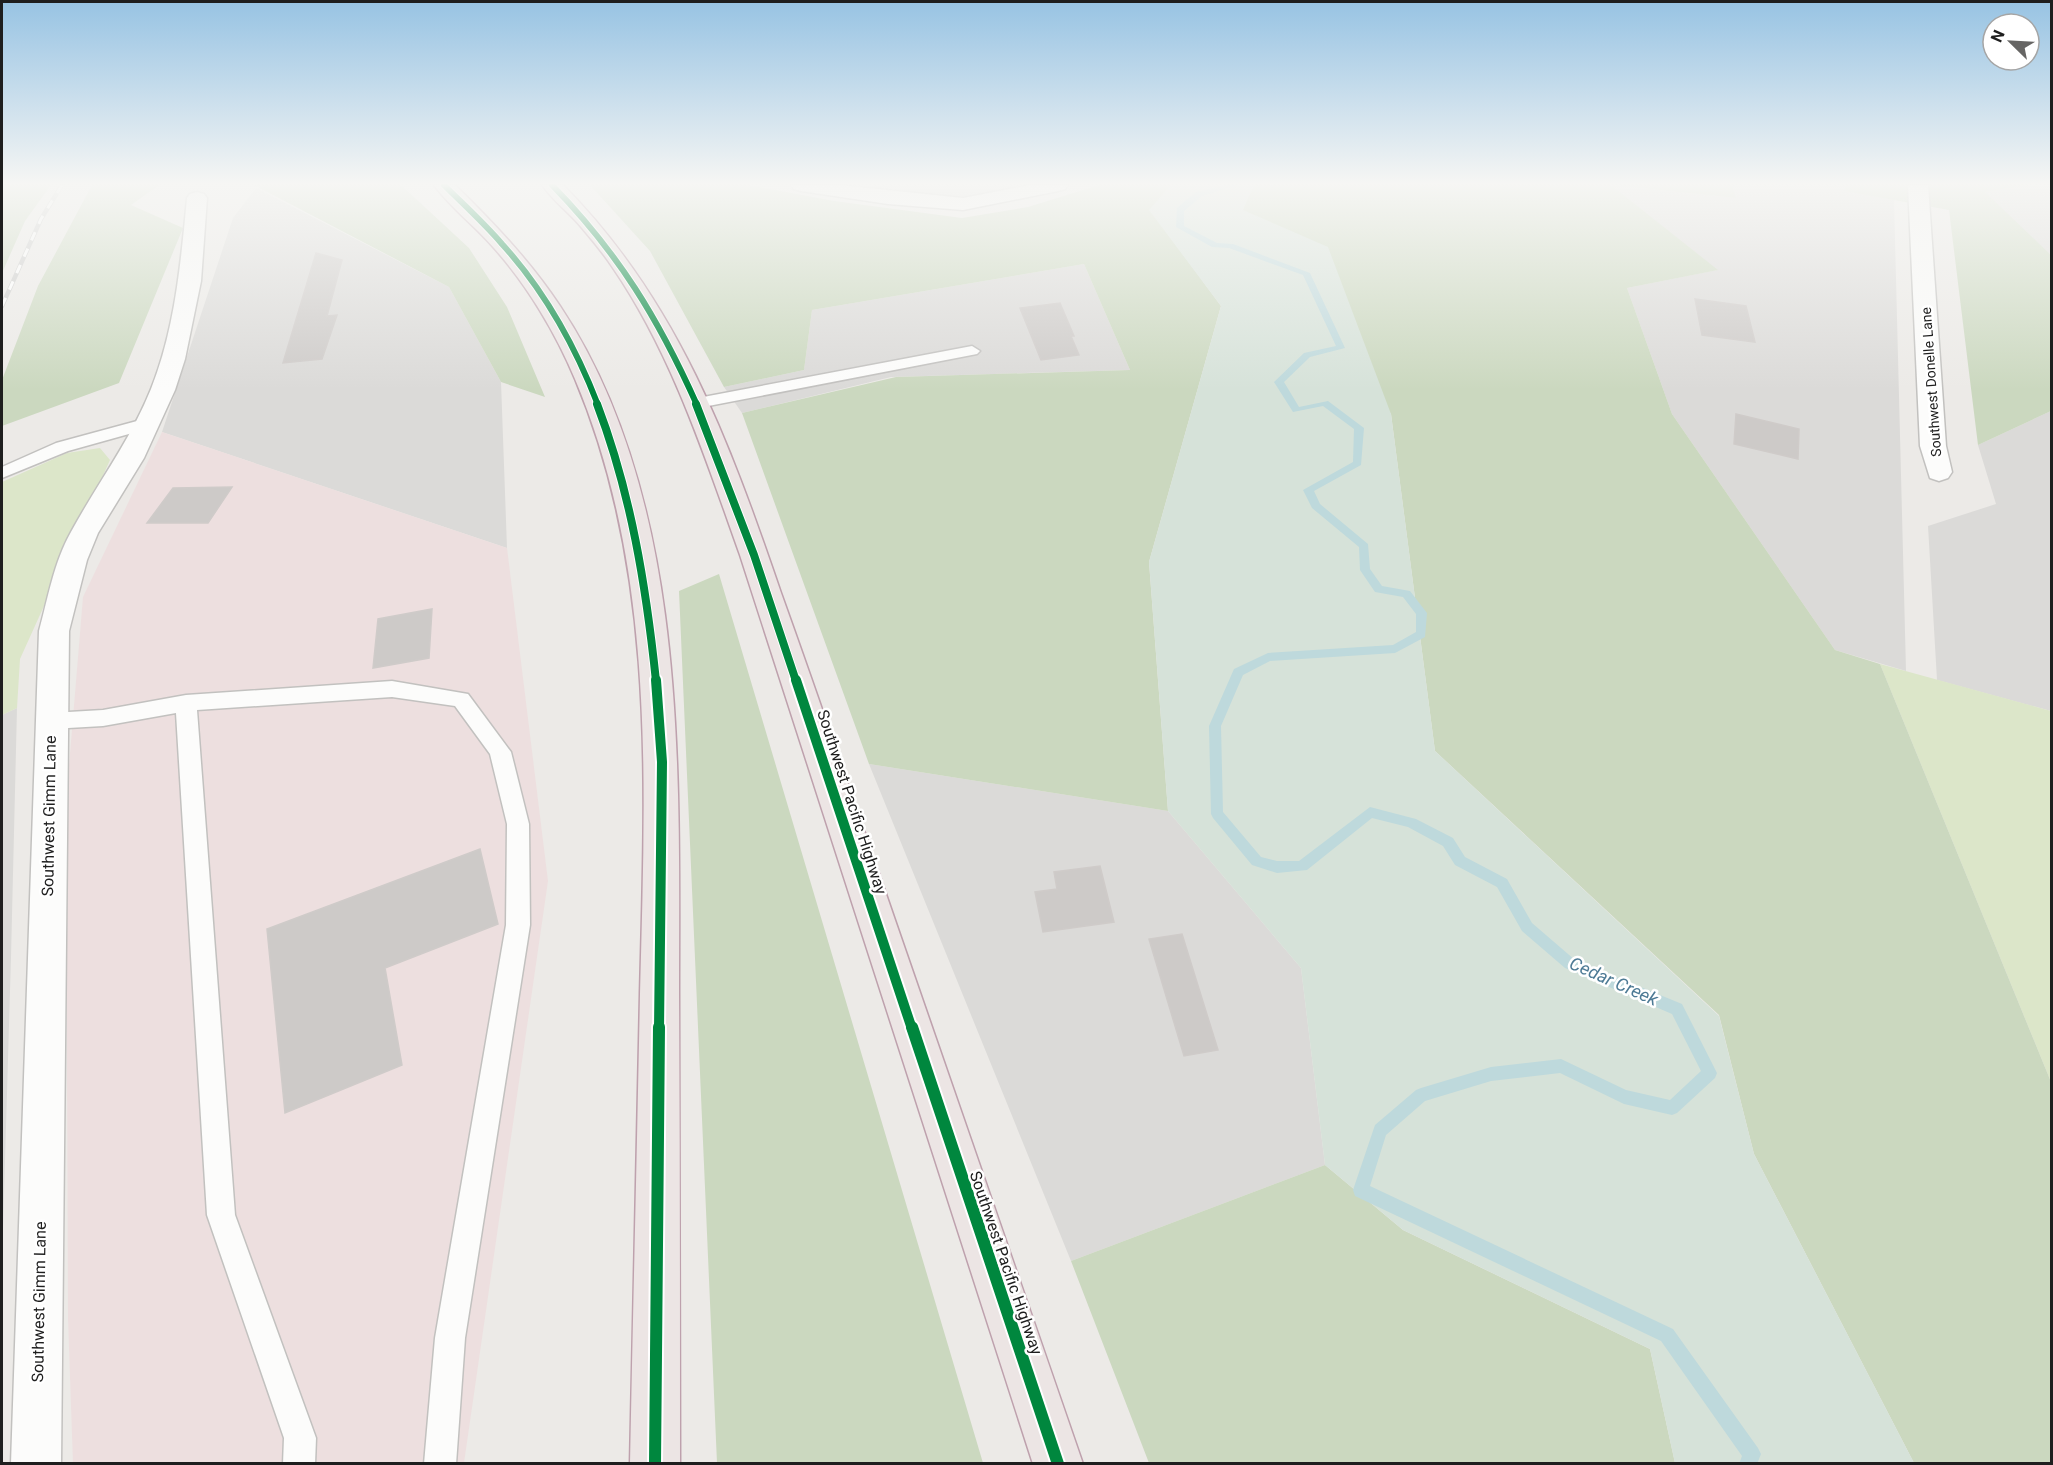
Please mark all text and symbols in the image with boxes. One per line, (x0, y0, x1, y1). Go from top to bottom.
north arrow (1981, 12, 2041, 72)
text: N (1987, 27, 2009, 45)
street label: Southwest Donelle Lane (1918, 307, 1944, 457)
street label: Southwest Pacific Highway (813, 707, 891, 897)
street label: Southwest Gimm Lane (38, 735, 60, 897)
water label: Cedar Creek (1566, 952, 1663, 1010)
street label: Southwest Pacific Highway (966, 1169, 1047, 1358)
street label: Southwest Gimm Lane (28, 1221, 50, 1383)

